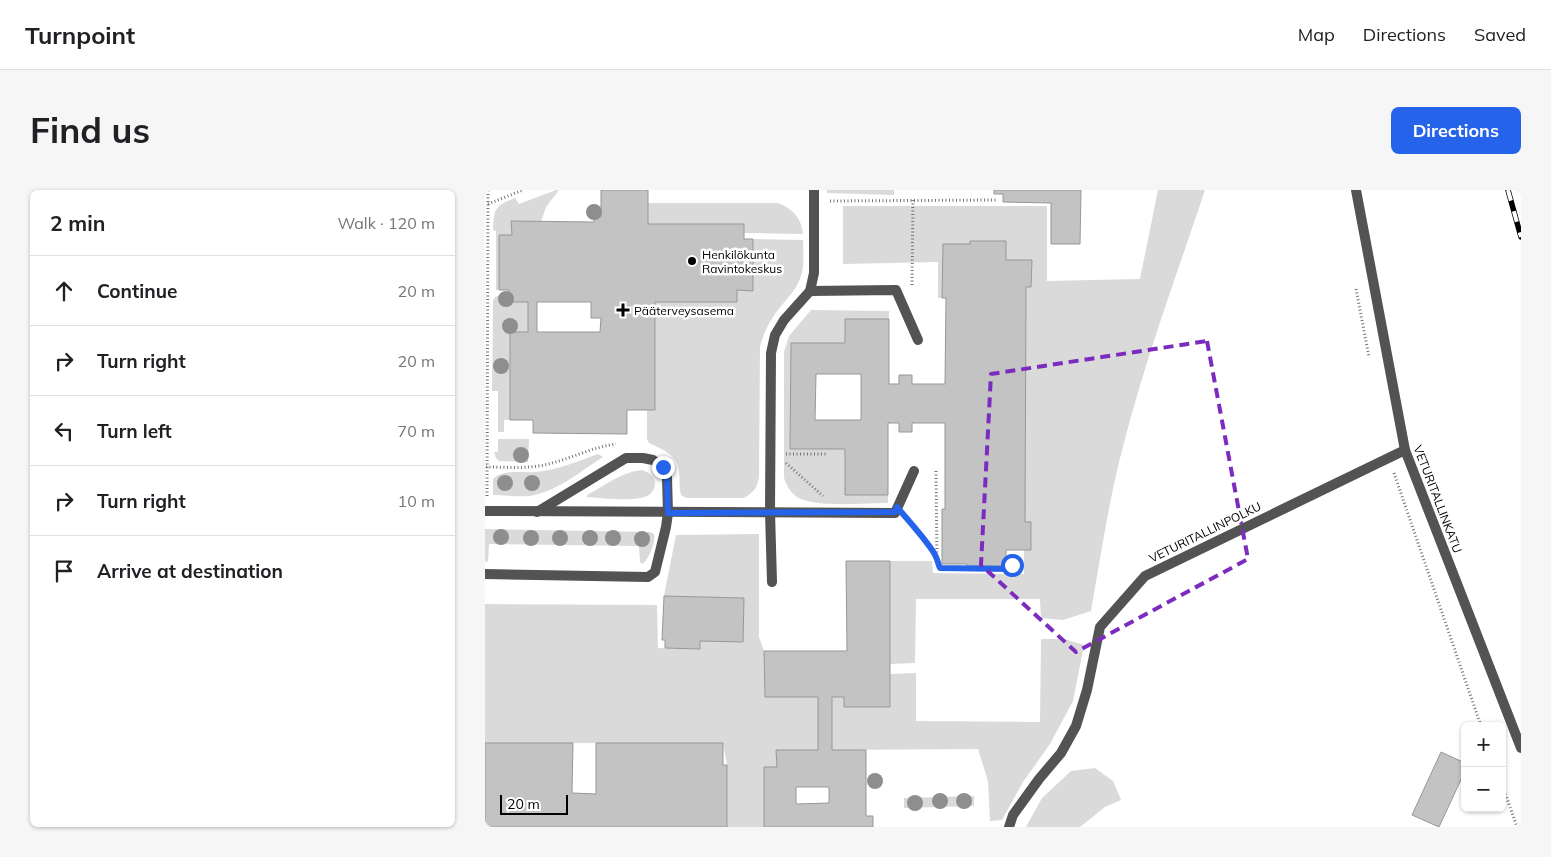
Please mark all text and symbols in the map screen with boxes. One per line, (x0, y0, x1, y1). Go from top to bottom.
text: Turnpoint (25, 20, 135, 50)
text: Map (1298, 23, 1335, 46)
text: Directions (1363, 23, 1446, 46)
text: Saved (1474, 23, 1526, 46)
button: Directions (1391, 107, 1521, 154)
text: Find us (30, 108, 150, 152)
text: 2 min (50, 210, 105, 236)
text: Walk · 120 m (337, 213, 435, 233)
place label: Henkilökunta Ravintokeskus (702, 247, 782, 276)
marker: Henkilökunta Ravintokeskus (686, 255, 698, 267)
icon: ahead (50, 277, 78, 305)
text: Continue (97, 279, 177, 303)
text: 20 m (398, 281, 435, 301)
marker: Pääterveysasema (616, 303, 630, 317)
place label: Pääterveysasema (634, 303, 734, 318)
icon: right (50, 347, 78, 375)
text: Turn right (97, 349, 186, 373)
text: 20 m (398, 351, 435, 371)
icon: left (50, 417, 78, 445)
text: Turn left (97, 419, 172, 443)
text: 70 m (398, 421, 435, 441)
street label: VETURITALLINKATU (1411, 443, 1465, 555)
route end (652, 456, 675, 479)
icon: right (50, 487, 78, 515)
text: Turn right (97, 489, 186, 513)
text: 10 m (398, 491, 435, 511)
street label: VETURITALLINPOLKU (1147, 498, 1263, 566)
route start (1001, 554, 1024, 577)
icon: arrive (50, 557, 78, 585)
text: Arrive at destination (97, 559, 283, 583)
map controls (1461, 722, 1506, 812)
button: + (1461, 722, 1506, 767)
button: − (1461, 767, 1506, 812)
scale bar (500, 792, 567, 815)
text: 20 m (507, 795, 540, 813)

